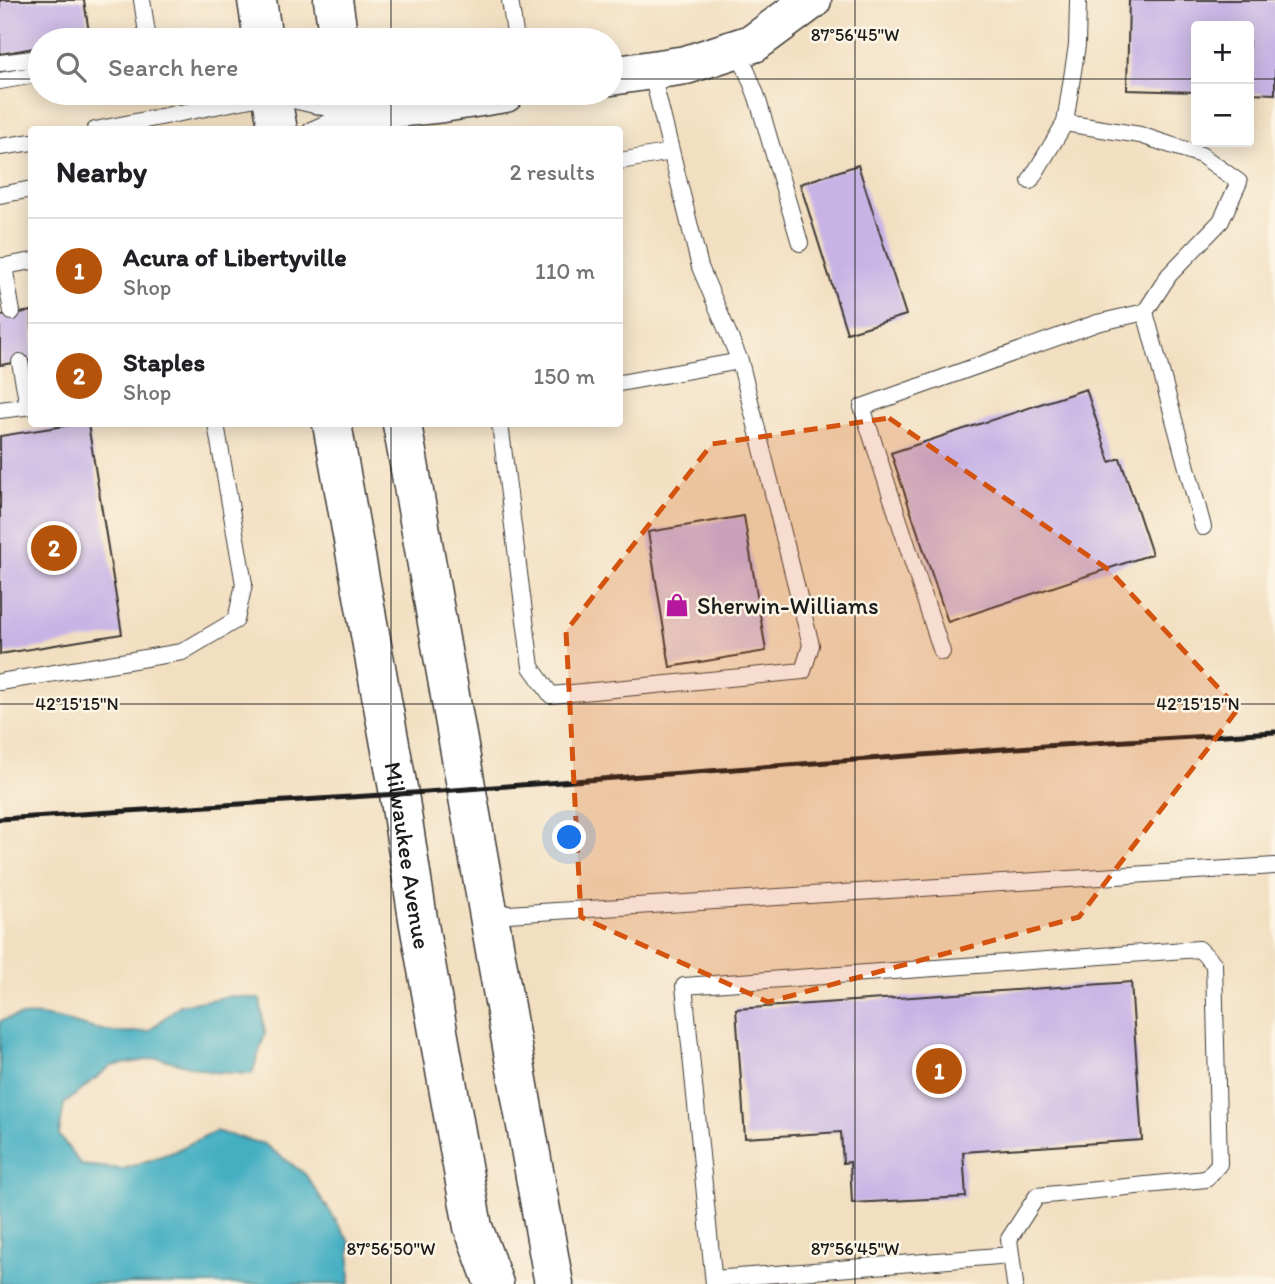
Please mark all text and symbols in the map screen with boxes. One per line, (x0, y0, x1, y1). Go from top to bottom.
map controls (1191, 21, 1254, 147)
button: + (1191, 21, 1254, 84)
text: 87°56'45"W (811, 24, 899, 46)
search box (28, 28, 623, 105)
icon: search (52, 48, 90, 86)
text: Search here (108, 51, 238, 83)
button: − (1191, 84, 1254, 147)
text: Nearby (56, 153, 147, 190)
text: 2 results (509, 158, 595, 186)
text: Acura of Libertyville (123, 241, 347, 273)
text: 1 (74, 257, 84, 285)
text: 110 m (535, 257, 595, 285)
text: Shop (123, 273, 171, 301)
text: Staples (123, 346, 205, 378)
text: 2 (73, 362, 85, 390)
text: 150 m (534, 362, 595, 390)
text: Shop (123, 378, 171, 406)
pin: 2 (31, 522, 77, 574)
shop icon: Sherwin-Williams (663, 591, 691, 619)
place label: Sherwin-Williams (697, 591, 879, 620)
text: 42°15'15"N (35, 693, 119, 715)
text: 42°15'15"N (1156, 693, 1240, 715)
street label: Milwaukee Avenue (379, 759, 438, 951)
your location (552, 820, 586, 854)
pin: 1 (916, 1045, 962, 1097)
text: 87°56'50"W (347, 1238, 435, 1260)
text: 87°56'45"W (811, 1238, 899, 1260)

